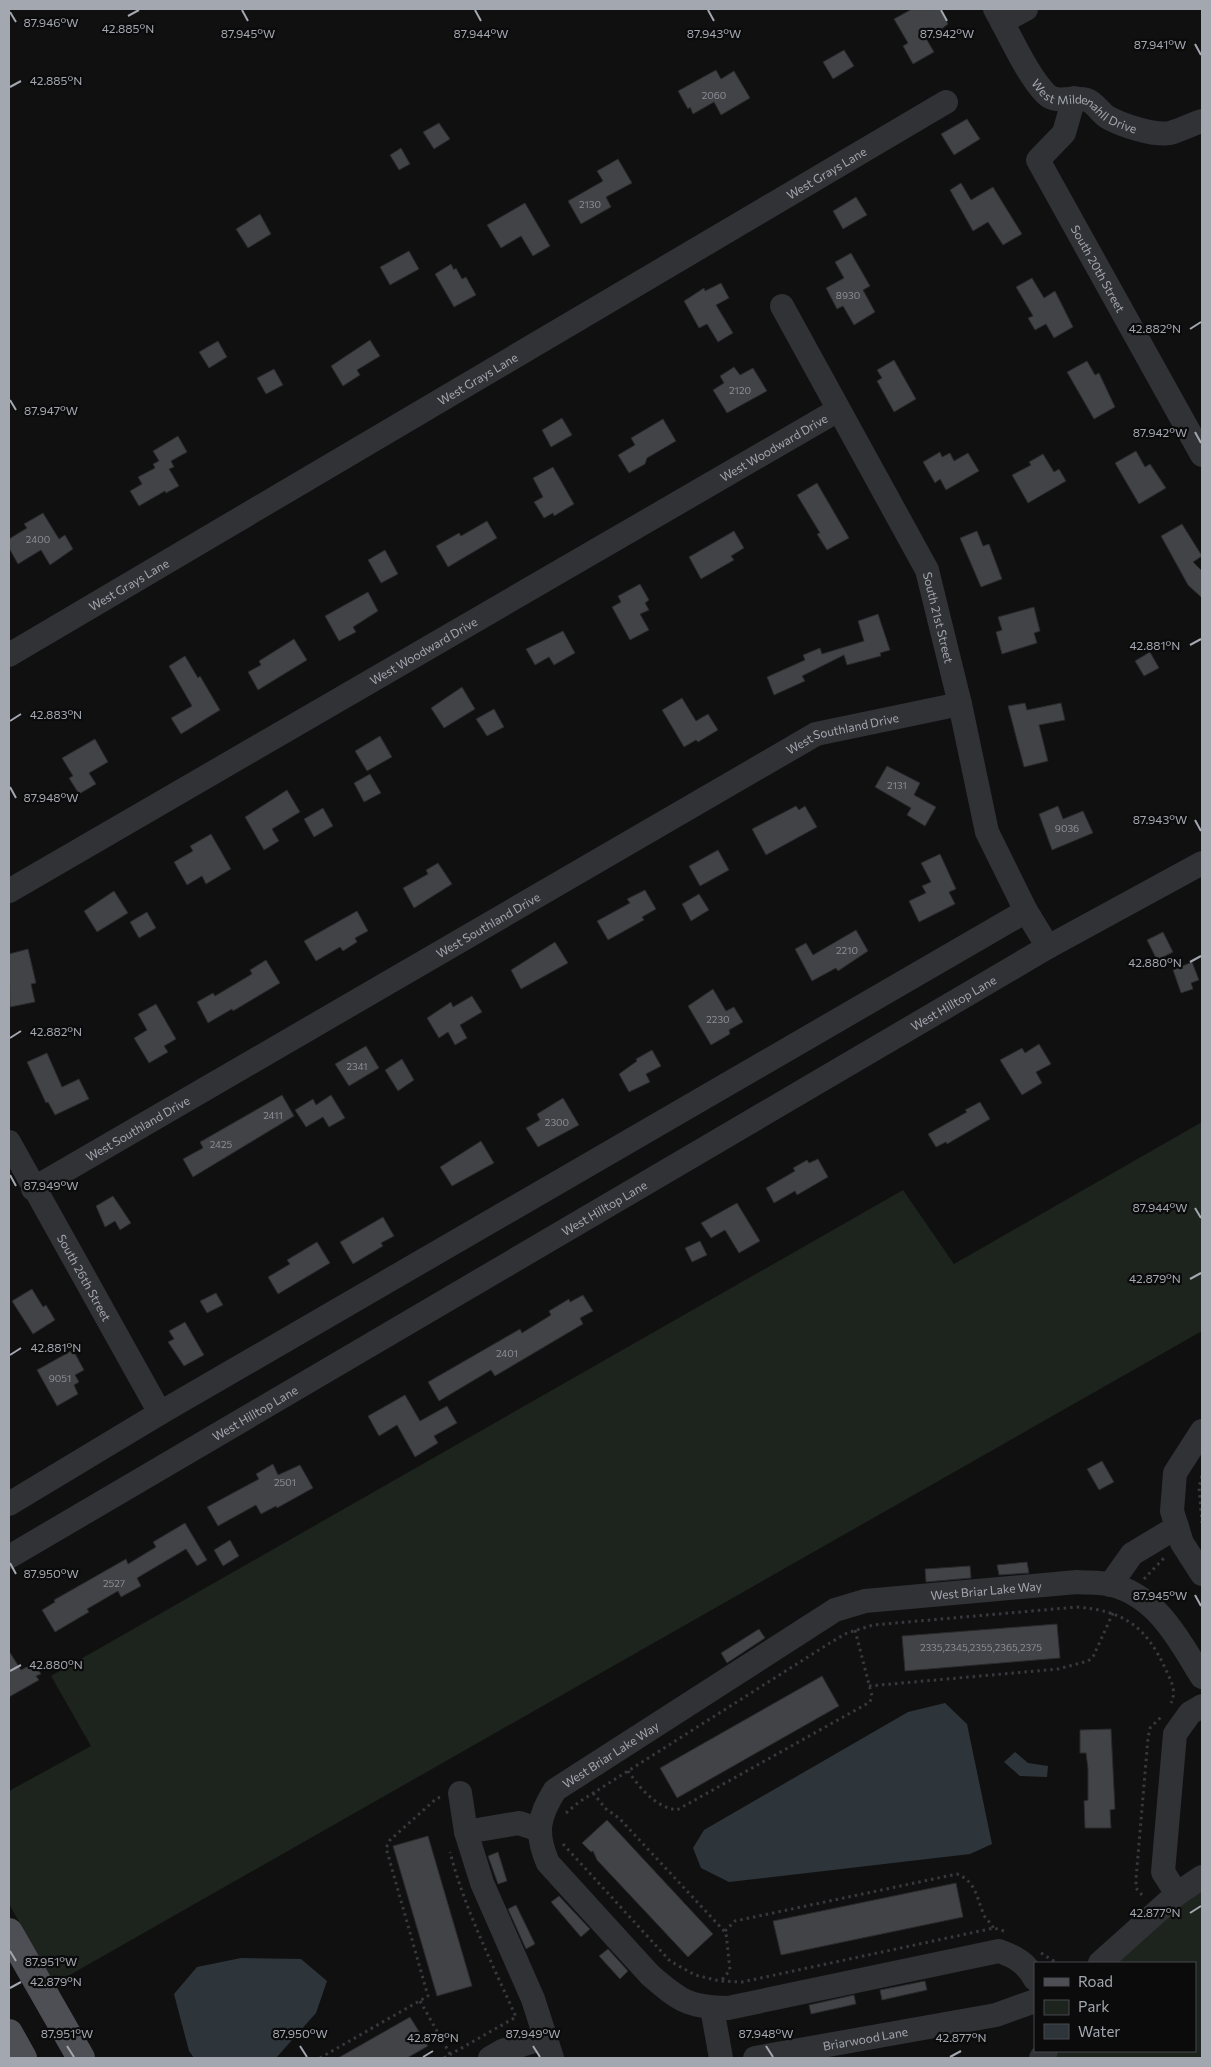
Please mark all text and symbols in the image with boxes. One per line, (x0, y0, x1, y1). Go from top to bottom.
text: 87.946°W (23, 15, 79, 29)
text: 42.885°N (102, 21, 154, 35)
text: 87.945°W (221, 26, 275, 40)
text: 87.944°W (454, 26, 508, 40)
text: 87.943°W (687, 26, 741, 40)
text: 87.942°W (920, 26, 974, 40)
text: 87.941°W (1134, 37, 1186, 51)
text: 42.885°N (30, 73, 82, 87)
street label: West Mildenahll Drive (1029, 76, 1139, 136)
house number: 2060 (702, 89, 726, 101)
street label: West Grays Lane (784, 144, 869, 202)
house number: 2130 (579, 198, 601, 210)
street label: South 20th Street (1068, 222, 1128, 315)
house number: 8930 (836, 289, 860, 301)
text: 42.882°N (1129, 321, 1181, 335)
street label: West Grays Lane (435, 350, 520, 407)
house number: 2120 (729, 384, 751, 396)
text: 87.947°W (24, 403, 78, 417)
street label: West Woodward Drive (717, 411, 830, 484)
text: 87.942°W (1133, 425, 1187, 439)
house number: 2400 (26, 533, 50, 545)
street label: West Grays Lane (86, 555, 171, 613)
street label: South 21st Street (921, 570, 957, 665)
street label: West Woodward Drive (367, 614, 479, 687)
text: 42.881°N (1130, 638, 1180, 652)
text: 42.883°N (30, 707, 82, 721)
street label: West Southland Drive (784, 710, 900, 757)
house number: 2131 (887, 779, 907, 791)
text: 87.948°W (23, 790, 79, 804)
text: 87.943°W (1133, 812, 1187, 826)
house number: 9036 (1055, 822, 1079, 834)
street label: West Southland Drive (433, 889, 542, 960)
house number: 2210 (836, 944, 858, 956)
text: 42.880°N (1128, 955, 1182, 969)
street label: West Hilltop Lane (908, 972, 998, 1033)
house number: 2230 (706, 1013, 730, 1025)
text: 42.882°N (30, 1024, 82, 1038)
house number: 2341 (346, 1060, 368, 1072)
street label: West Southland Drive (83, 1093, 192, 1164)
house number: 2411 (263, 1109, 283, 1121)
house number: 2300 (545, 1116, 569, 1128)
house number: 2425 (210, 1138, 233, 1150)
street label: West Hilltop Lane (559, 1177, 649, 1238)
text: 87.949°W (23, 1178, 79, 1192)
text: 87.944°W (1133, 1200, 1187, 1214)
street label: South 26th Street (55, 1232, 114, 1323)
text: 42.879°N (1129, 1271, 1181, 1285)
text: 42.881°N (31, 1340, 81, 1354)
house number: 2401 (496, 1347, 518, 1359)
house number: 9051 (49, 1372, 71, 1384)
street label: West Hilltop Lane (210, 1382, 300, 1443)
house number: 2501 (274, 1476, 296, 1488)
text: 87.950°W (23, 1566, 79, 1580)
house number: 2527 (103, 1577, 125, 1589)
street label: West Briar Lake Way (930, 1578, 1042, 1602)
text: 87.945°W (1133, 1588, 1187, 1602)
house number: 2335,2345,2355,2365,2375 (920, 1641, 1042, 1653)
text: 42.880°N (29, 1657, 83, 1671)
street label: West Briar Lake Way (560, 1718, 661, 1790)
text: 42.877°N (1129, 1905, 1181, 1919)
text: 87.951°W (25, 1954, 77, 1968)
legend (1034, 1962, 1196, 2052)
text: Road (1078, 1972, 1113, 1990)
text: 42.879°N (30, 1974, 82, 1988)
text: Park (1078, 1997, 1109, 2015)
text: Water (1078, 2022, 1120, 2040)
street label: Briarwood Lane (822, 2024, 909, 2053)
text: 87.951°W (41, 2026, 93, 2040)
text: 87.950°W (272, 2026, 328, 2040)
text: 87.949°W (505, 2026, 561, 2040)
text: 87.948°W (738, 2026, 794, 2040)
text: 42.878°N (407, 2030, 459, 2044)
text: 42.877°N (935, 2030, 987, 2044)

